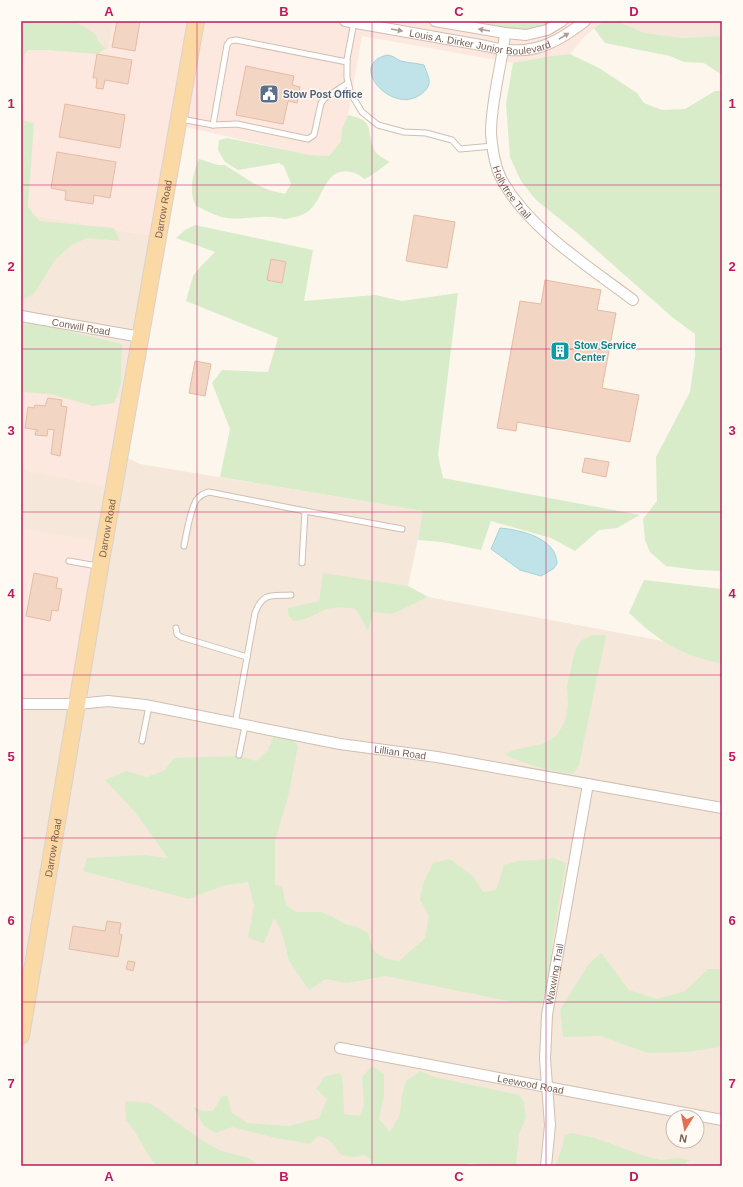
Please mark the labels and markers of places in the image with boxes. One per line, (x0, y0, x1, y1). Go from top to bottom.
public building icon: Stow Post Office (258, 83, 280, 105)
place label: Stow Post Office (283, 89, 363, 100)
building icon: Stow Service Center (549, 340, 571, 362)
place label: Stow Service Center (574, 340, 637, 363)

